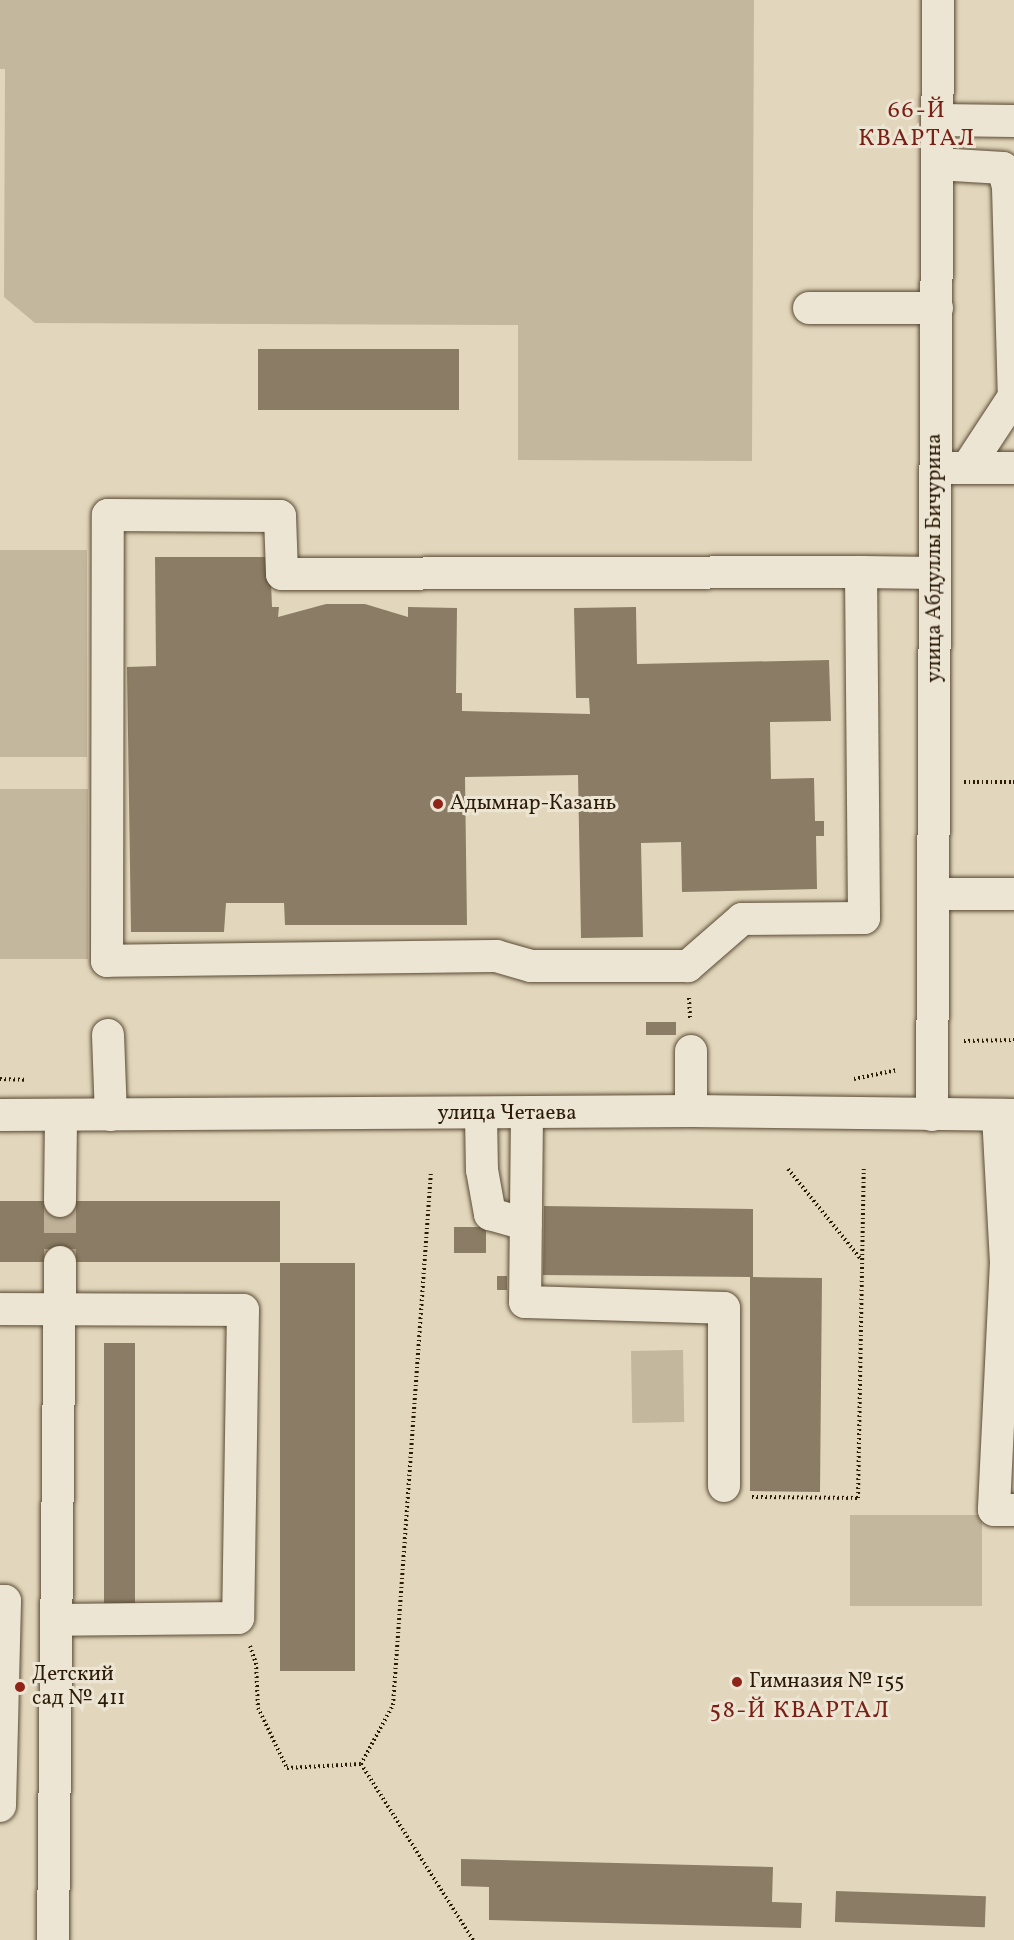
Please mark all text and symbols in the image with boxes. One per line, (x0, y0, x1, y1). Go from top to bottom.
district label: 66-Й КВАРТАЛ (858, 98, 976, 154)
street label: улица Абдуллы Бичурина (922, 433, 948, 683)
place label: Адымнар-Казань (450, 791, 616, 817)
marker: Адымнар-Казань (431, 797, 445, 811)
street label: улица Четаева (437, 1101, 577, 1127)
place label: Детский сад № 411 (32, 1662, 125, 1712)
place label: Гимназия № 155 (749, 1669, 904, 1695)
marker: Гимназия № 155 (730, 1675, 744, 1689)
marker: Детский сад № 411 (13, 1680, 27, 1694)
district label: 58-Й КВАРТАЛ (710, 1698, 890, 1726)

